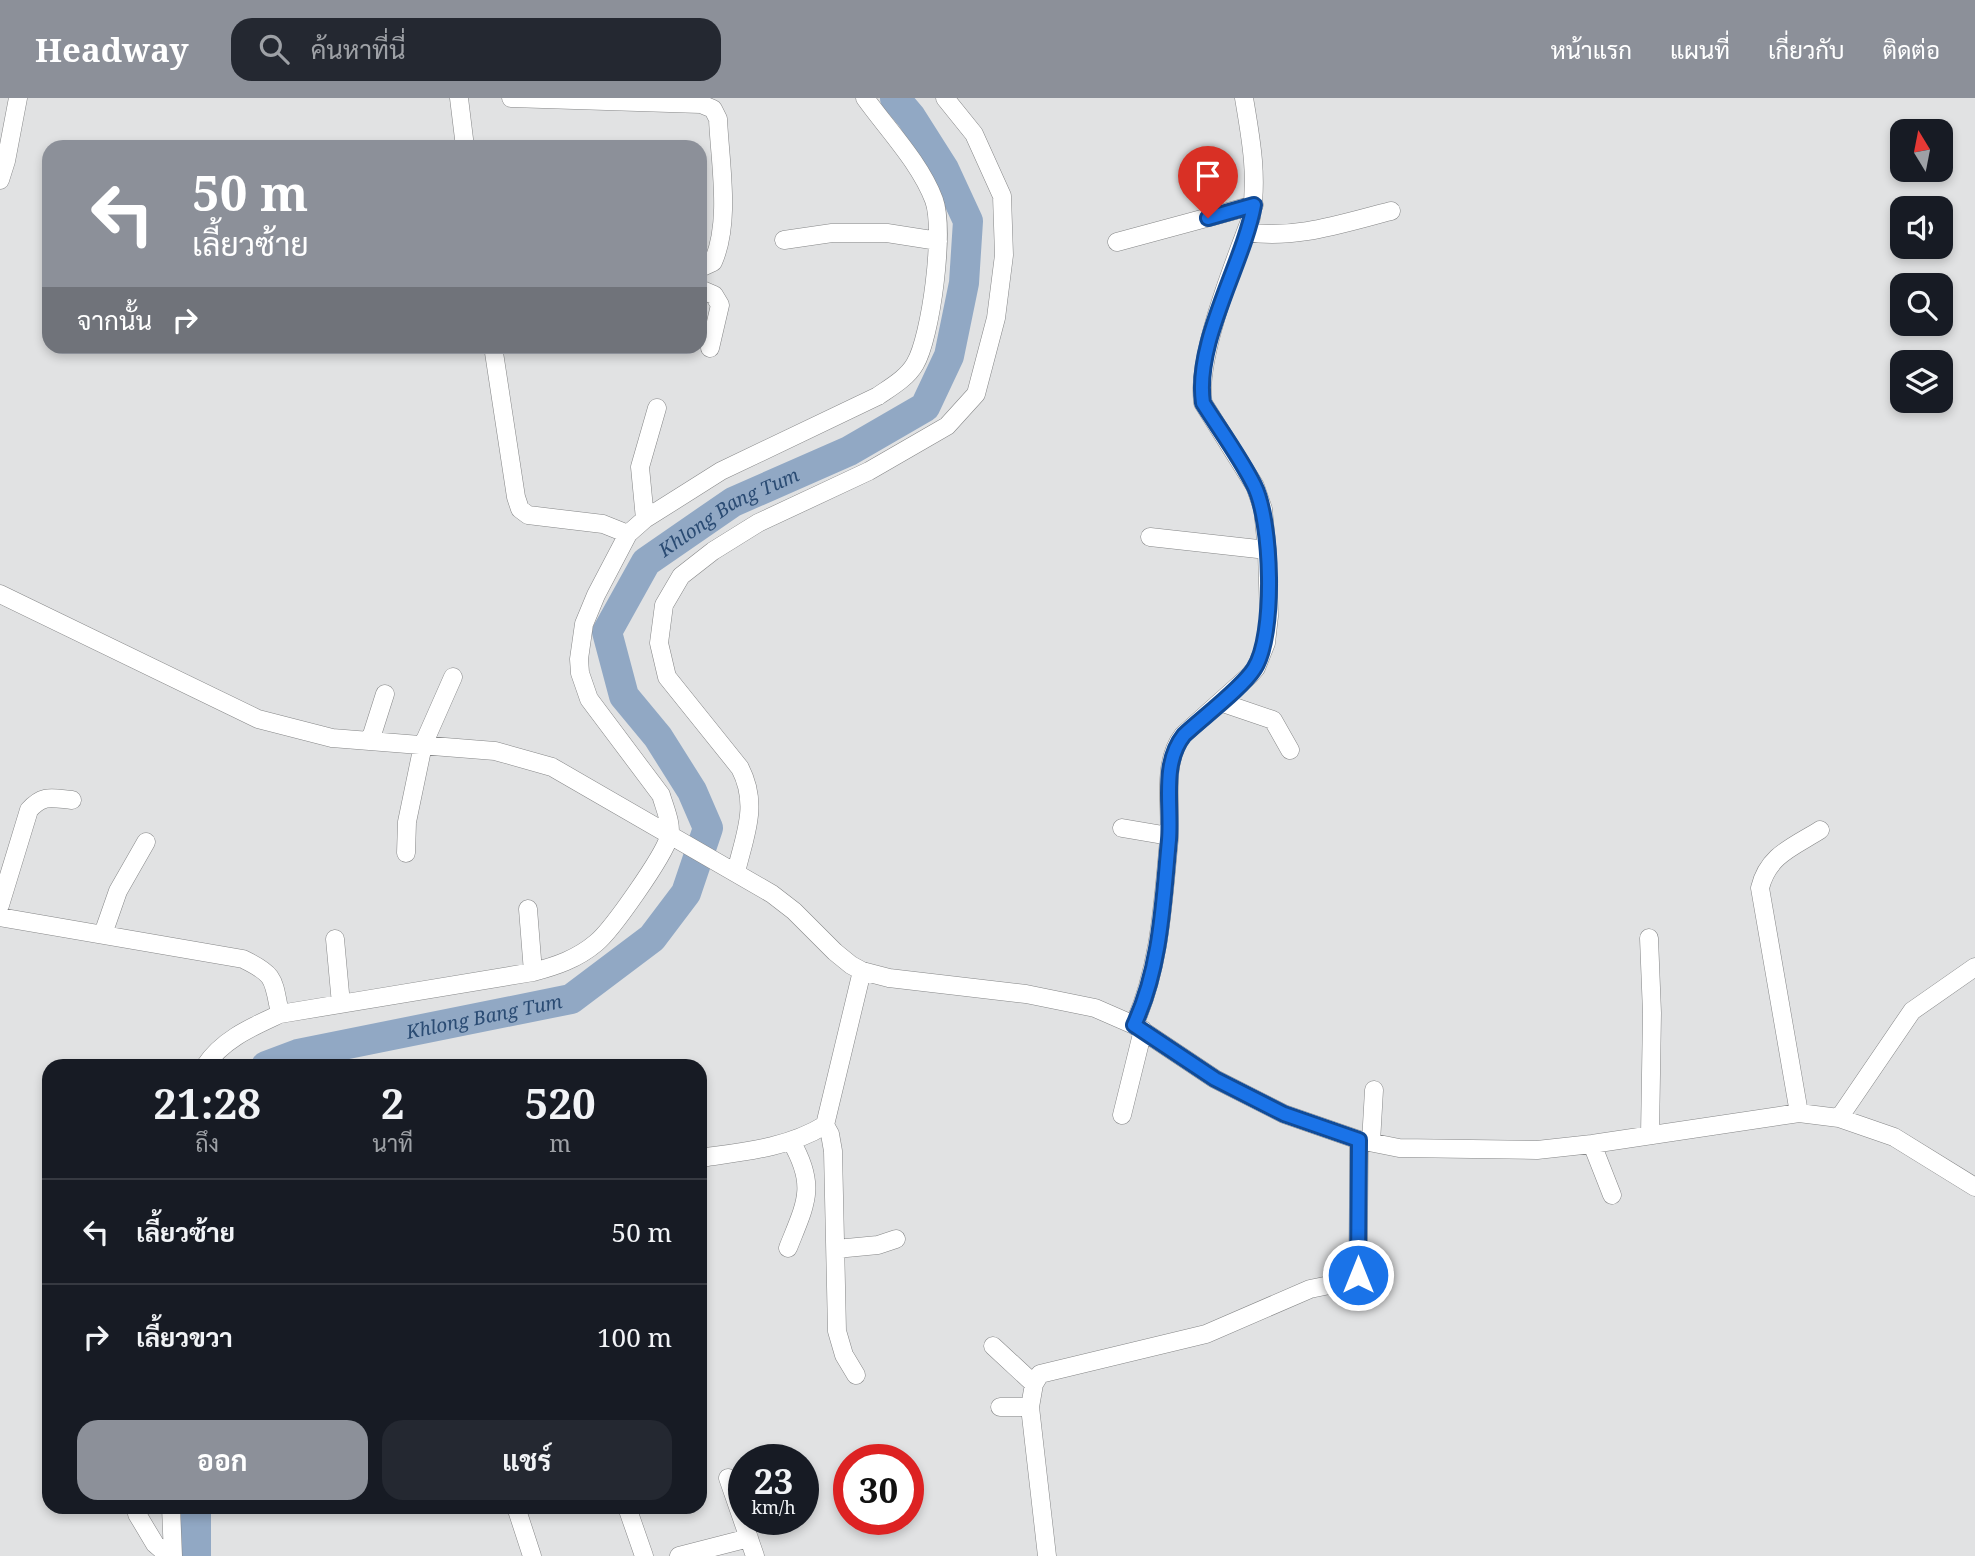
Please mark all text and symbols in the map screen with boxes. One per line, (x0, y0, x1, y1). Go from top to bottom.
search box (231, 18, 721, 81)
text: Headway (35, 27, 189, 72)
icon: search (255, 30, 293, 68)
text: ค้นหาที่นี่ (311, 31, 406, 67)
text: หน้าแรก (1551, 33, 1632, 66)
text: แผนที่ (1670, 33, 1730, 66)
text: เกี่ยวกับ (1768, 33, 1845, 66)
text: ติดต่อ (1883, 33, 1940, 66)
north arrow (1890, 119, 1953, 182)
map controls (1890, 119, 1953, 413)
pin (1178, 146, 1238, 218)
icon: arrive (1189, 157, 1227, 195)
text: 50 m (192, 159, 308, 225)
icon: left (77, 168, 168, 259)
button: sound (1890, 196, 1953, 259)
text: เลี้ยวซ้าย (192, 222, 309, 265)
button: search (1890, 273, 1953, 336)
icon: right (166, 301, 204, 339)
text: จากนั้น (77, 302, 152, 338)
button: layers (1890, 350, 1953, 413)
water label: Khlong Bang Tum (652, 462, 803, 563)
water label: Khlong Bang Tum (403, 988, 564, 1045)
text: 21:28 (153, 1074, 261, 1131)
text: 2 (381, 1074, 405, 1131)
text: 520 (524, 1074, 596, 1131)
text: ถึง (195, 1127, 219, 1159)
text: นาที (372, 1127, 413, 1159)
text: m (549, 1127, 571, 1159)
icon: left (77, 1213, 115, 1251)
text: เลี้ยวซ้าย (136, 1214, 235, 1250)
text: 50 m (612, 1214, 672, 1250)
position arrow (1321, 1238, 1395, 1312)
icon: right (77, 1318, 115, 1356)
text: เลี้ยวขวา (136, 1319, 233, 1355)
text: 100 m (597, 1319, 672, 1355)
button: ออก (77, 1420, 368, 1500)
button: แชร์ (382, 1420, 672, 1500)
speed limit sign: 30 (833, 1444, 924, 1535)
text: 23 (754, 1457, 793, 1504)
text: km/h (751, 1495, 796, 1519)

